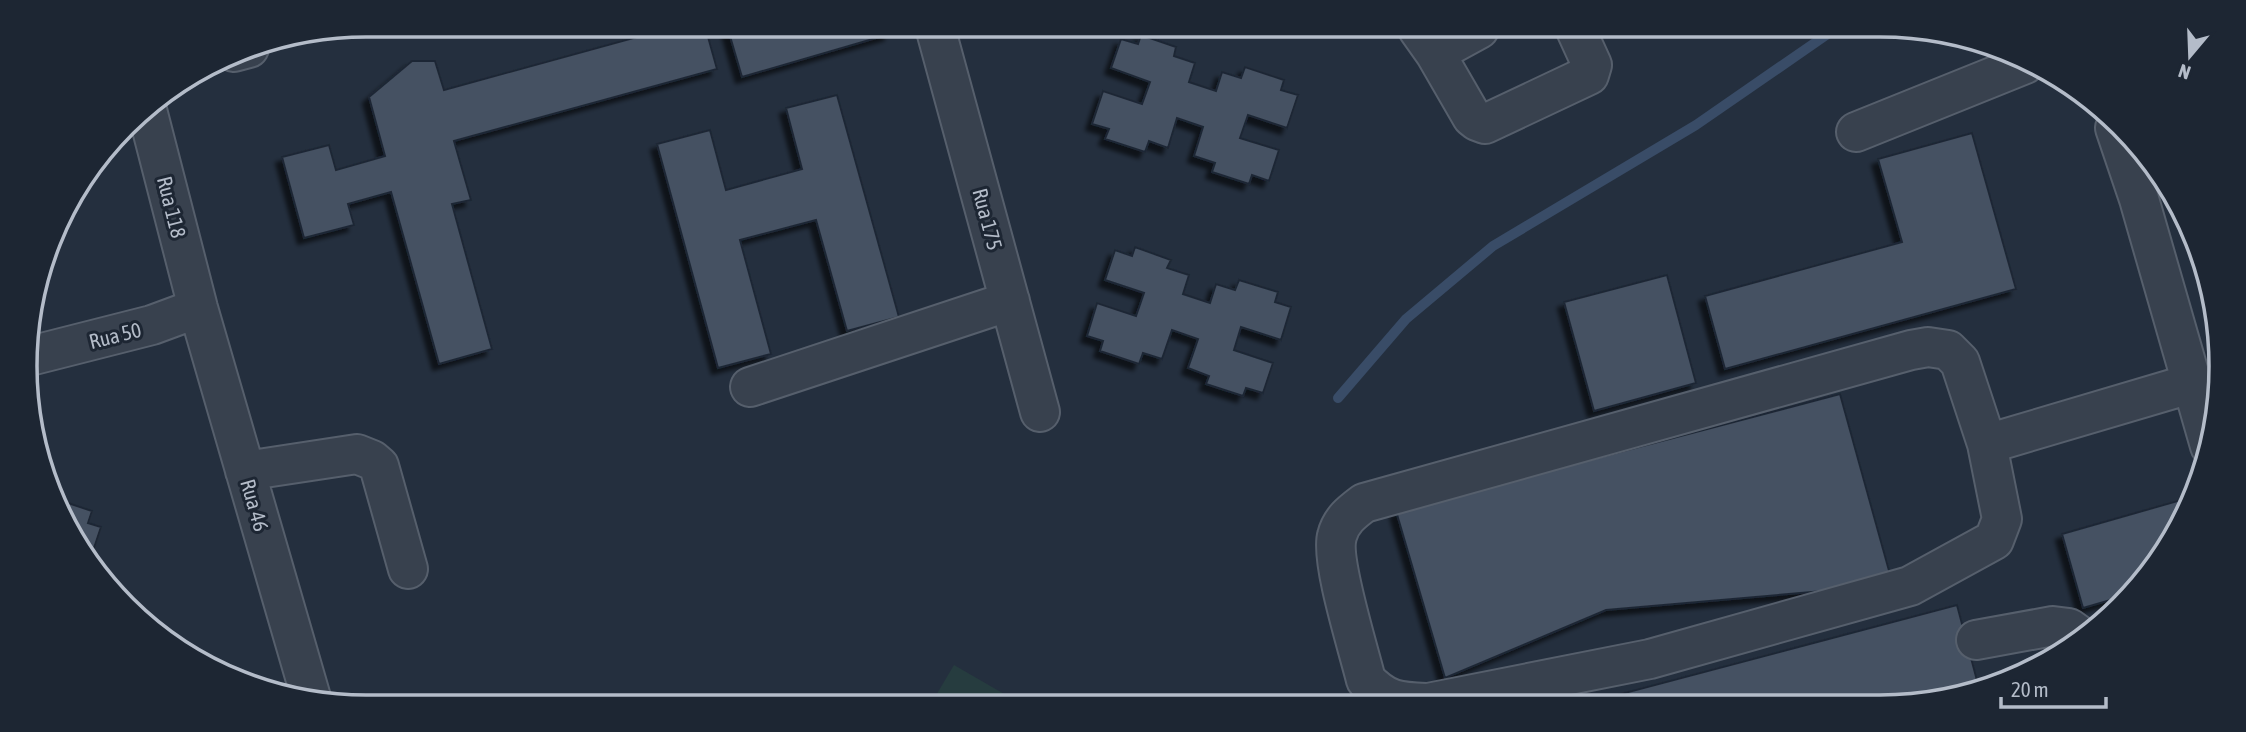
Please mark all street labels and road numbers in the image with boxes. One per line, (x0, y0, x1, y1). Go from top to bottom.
street label: Rua 118 (153, 174, 191, 241)
street label: Rua 175 (968, 186, 1008, 252)
street label: Rua 50 (86, 317, 144, 353)
street label: Rua 46 (236, 476, 274, 534)

